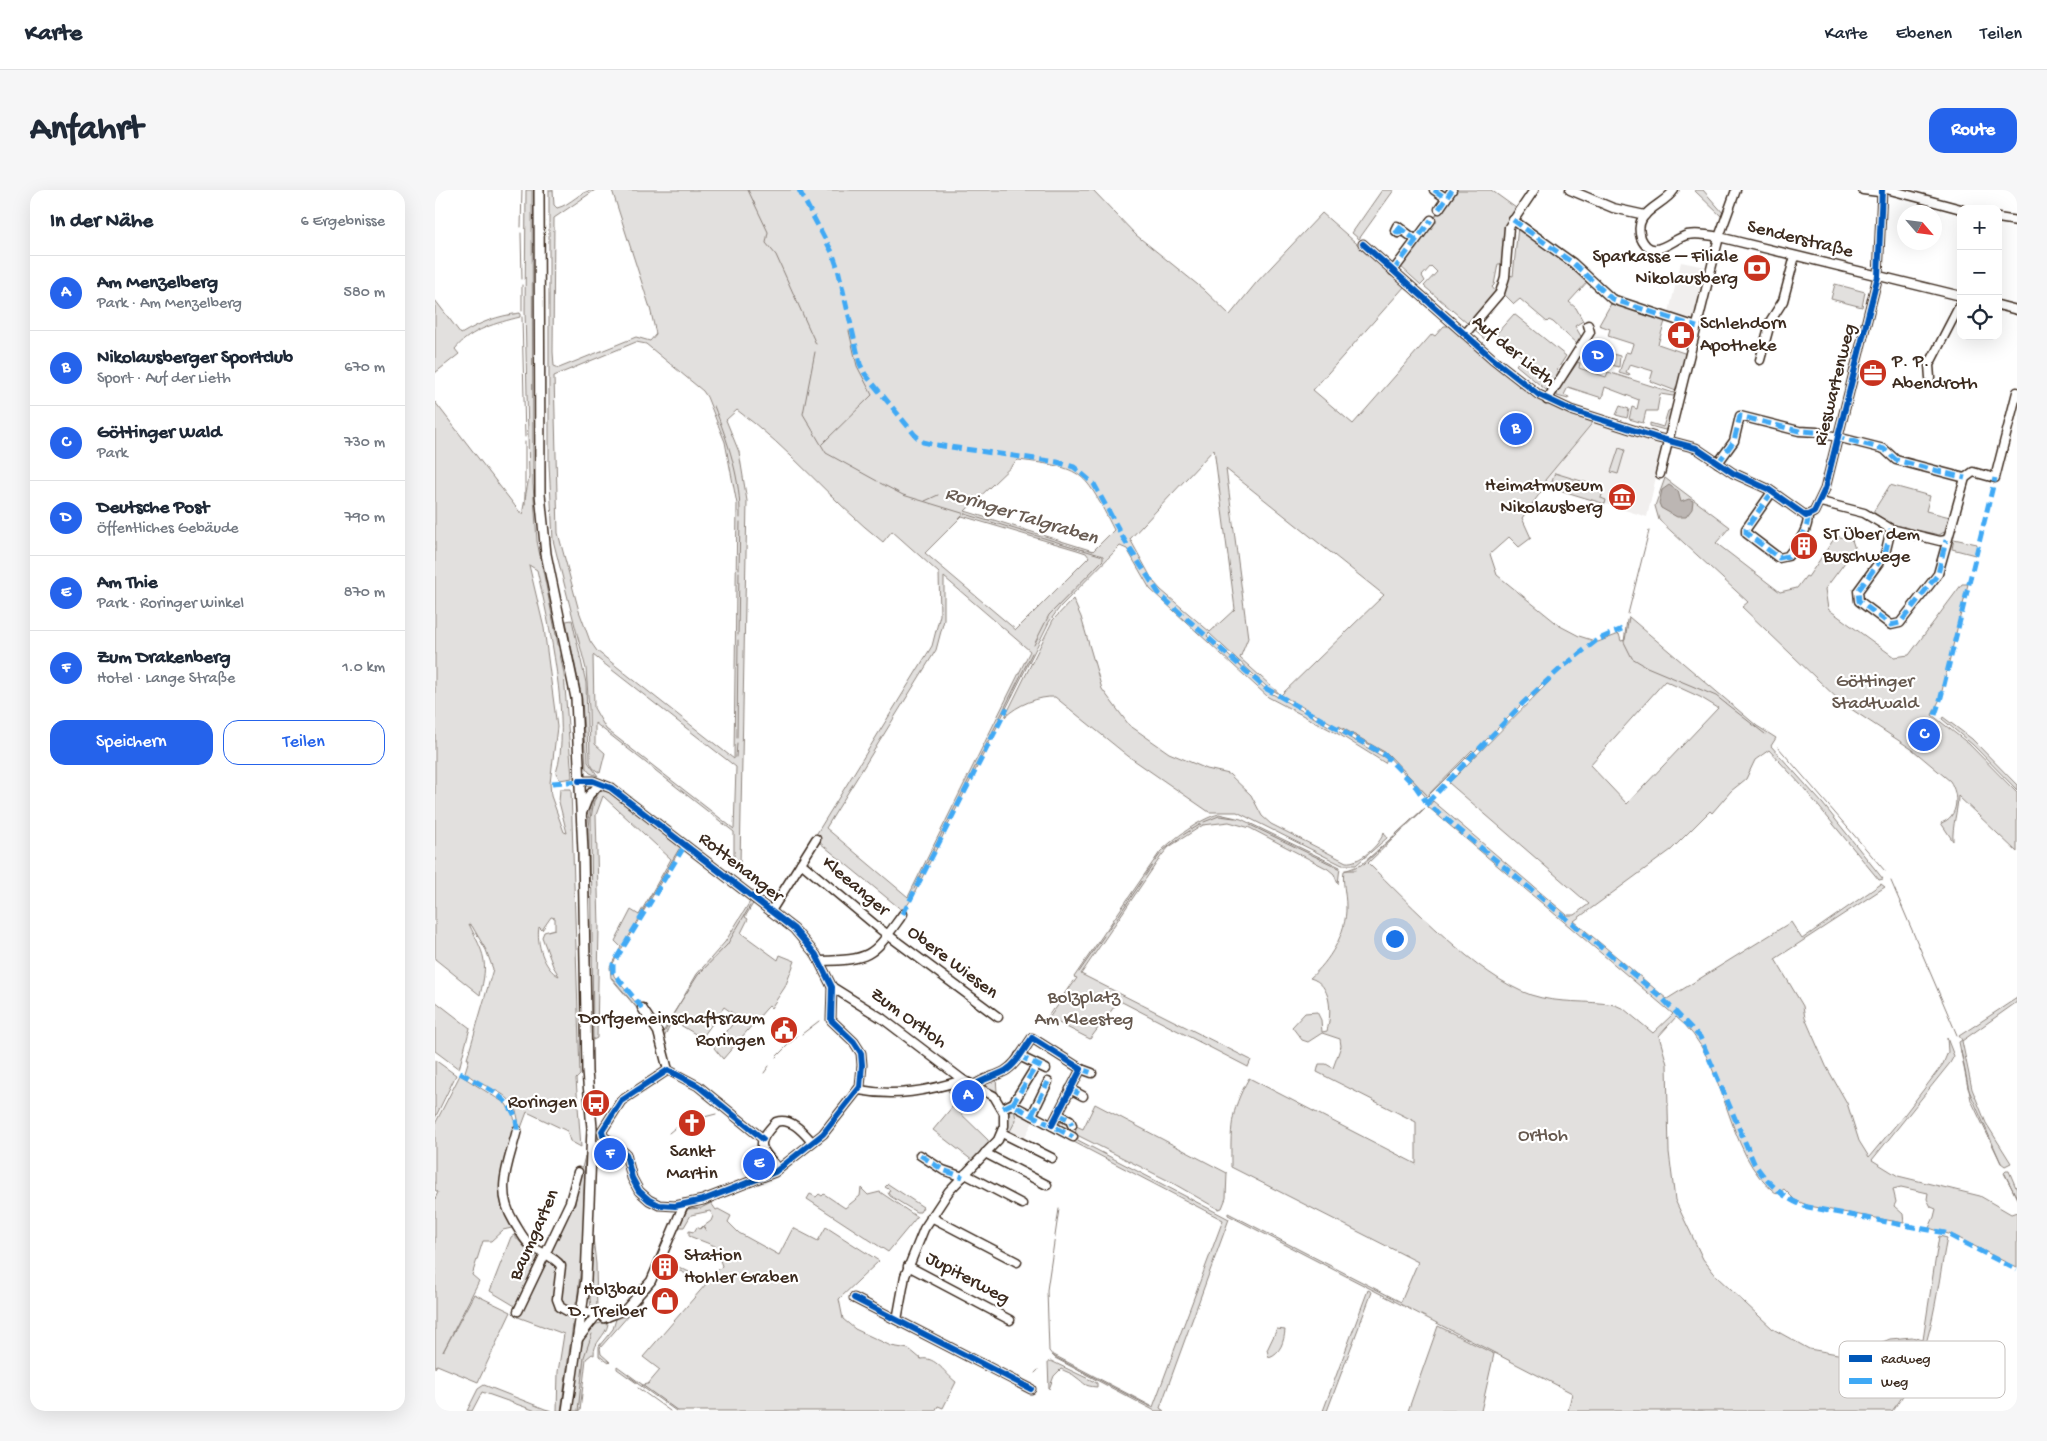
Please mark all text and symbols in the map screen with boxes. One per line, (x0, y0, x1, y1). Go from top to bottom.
text: Karte (25, 20, 82, 49)
text: Karte (1825, 24, 1868, 45)
text: Ebenen (1896, 24, 1952, 45)
text: Teilen (1980, 24, 2022, 45)
button: Route (1929, 108, 2017, 153)
text: Anfahrt (30, 110, 143, 151)
north arrow (1897, 205, 1942, 250)
map controls (1957, 205, 2002, 340)
button: + (1957, 205, 2002, 250)
text: In der Nähe (50, 210, 153, 235)
text: 6 Ergebnisse (301, 213, 385, 232)
street label: Senderstraße (1744, 216, 1856, 264)
place label: Sparkasse – Filiale Nikolausberg (1592, 246, 1738, 291)
button: − (1957, 250, 2002, 295)
bank icon: Sparkasse – Filiale Nikolausberg (1742, 253, 1772, 283)
text: Am Menzelberg (97, 272, 218, 295)
text: A (61, 284, 71, 303)
text: 580 m (344, 284, 385, 303)
text: Park · Am Menzelberg (97, 295, 242, 314)
button: locate (1957, 295, 2002, 340)
street label: Auf der Lieth (1466, 311, 1560, 393)
place label: Schlehdorn Apotheke (1700, 313, 1786, 358)
pharmacy icon: Schlehdorn Apotheke (1666, 320, 1696, 350)
street label: Rieswartenweg (1810, 321, 1862, 448)
pin: D (1582, 337, 1614, 375)
text: Nikolausberger Sportclub (97, 347, 293, 370)
place label: P. P. Abendroth (1891, 351, 1978, 396)
office icon: P. P. Abendroth (1858, 358, 1888, 388)
text: B (62, 359, 70, 378)
text: 670 m (344, 359, 385, 378)
text: Sport · Auf der Lieth (97, 370, 231, 389)
pin: B (1500, 410, 1532, 448)
text: Göttinger Wald (97, 422, 221, 445)
text: C (62, 434, 70, 453)
text: 730 m (344, 434, 385, 453)
text: Park (97, 445, 128, 464)
place label: Heimatmuseum Nikolausberg (1485, 475, 1603, 520)
museum icon: Heimatmuseum Nikolausberg (1607, 482, 1637, 512)
water label: Roringer Talgraben (942, 483, 1101, 551)
text: Deutsche Post (97, 497, 209, 520)
text: D (61, 509, 71, 528)
text: 790 m (344, 509, 385, 528)
text: Öffentliches Gebäude (97, 520, 239, 539)
place label: ST Über dem Buschwege (1822, 524, 1921, 569)
building icon: ST Über dem Buschwege (1789, 531, 1819, 561)
text: Am Thie (97, 572, 158, 595)
text: E (61, 584, 71, 603)
text: 870 m (344, 584, 385, 603)
text: Park · Roringer Winkel (97, 595, 244, 614)
text: Zum Drakenberg (97, 647, 231, 670)
text: F (62, 659, 70, 678)
text: 1.0 km (342, 659, 385, 678)
text: Hotel · Lange Straße (97, 670, 235, 689)
park label: Göttinger Stadtwald (1832, 671, 1920, 716)
pin: C (1908, 716, 1940, 754)
button: Speichern (50, 720, 213, 765)
button: Teilen (223, 720, 385, 765)
street label: Rottenanger (693, 828, 789, 910)
street label: Kleeanger (817, 852, 895, 923)
street label: Obere Wiesen (902, 921, 1002, 1005)
your location (1382, 926, 1408, 952)
street label: Zum Ortloh (865, 983, 951, 1055)
park label: Bolzplatz Am Kleesteg (1035, 987, 1134, 1032)
place label: Dorfgemeinschaftsraum Roringen (577, 1008, 765, 1053)
public building icon: Dorfgemeinschaftsraum Roringen (769, 1015, 799, 1045)
pin: A (952, 1077, 984, 1115)
bus stop icon: Roringen (581, 1088, 611, 1118)
place label: Roringen (508, 1092, 577, 1115)
church icon: Sankt Martin (677, 1108, 707, 1138)
park label: Ortloh (1518, 1125, 1568, 1148)
pin: F (594, 1135, 626, 1173)
place label: Sankt Martin (666, 1141, 718, 1186)
pin: E (743, 1145, 775, 1183)
street label: Baumgarten (504, 1186, 565, 1285)
place label: Station Hohler Graben (684, 1245, 798, 1290)
street label: Jupiterweg (921, 1247, 1013, 1311)
building icon: Station Hohler Graben (650, 1252, 680, 1282)
place label: Holzbau D. Treiber (567, 1279, 648, 1324)
shop icon: Holzbau D. Treiber (650, 1286, 680, 1316)
legend (1839, 1341, 2005, 1398)
text: Radweg (1881, 1352, 1930, 1369)
text: Weg (1881, 1375, 1908, 1392)

